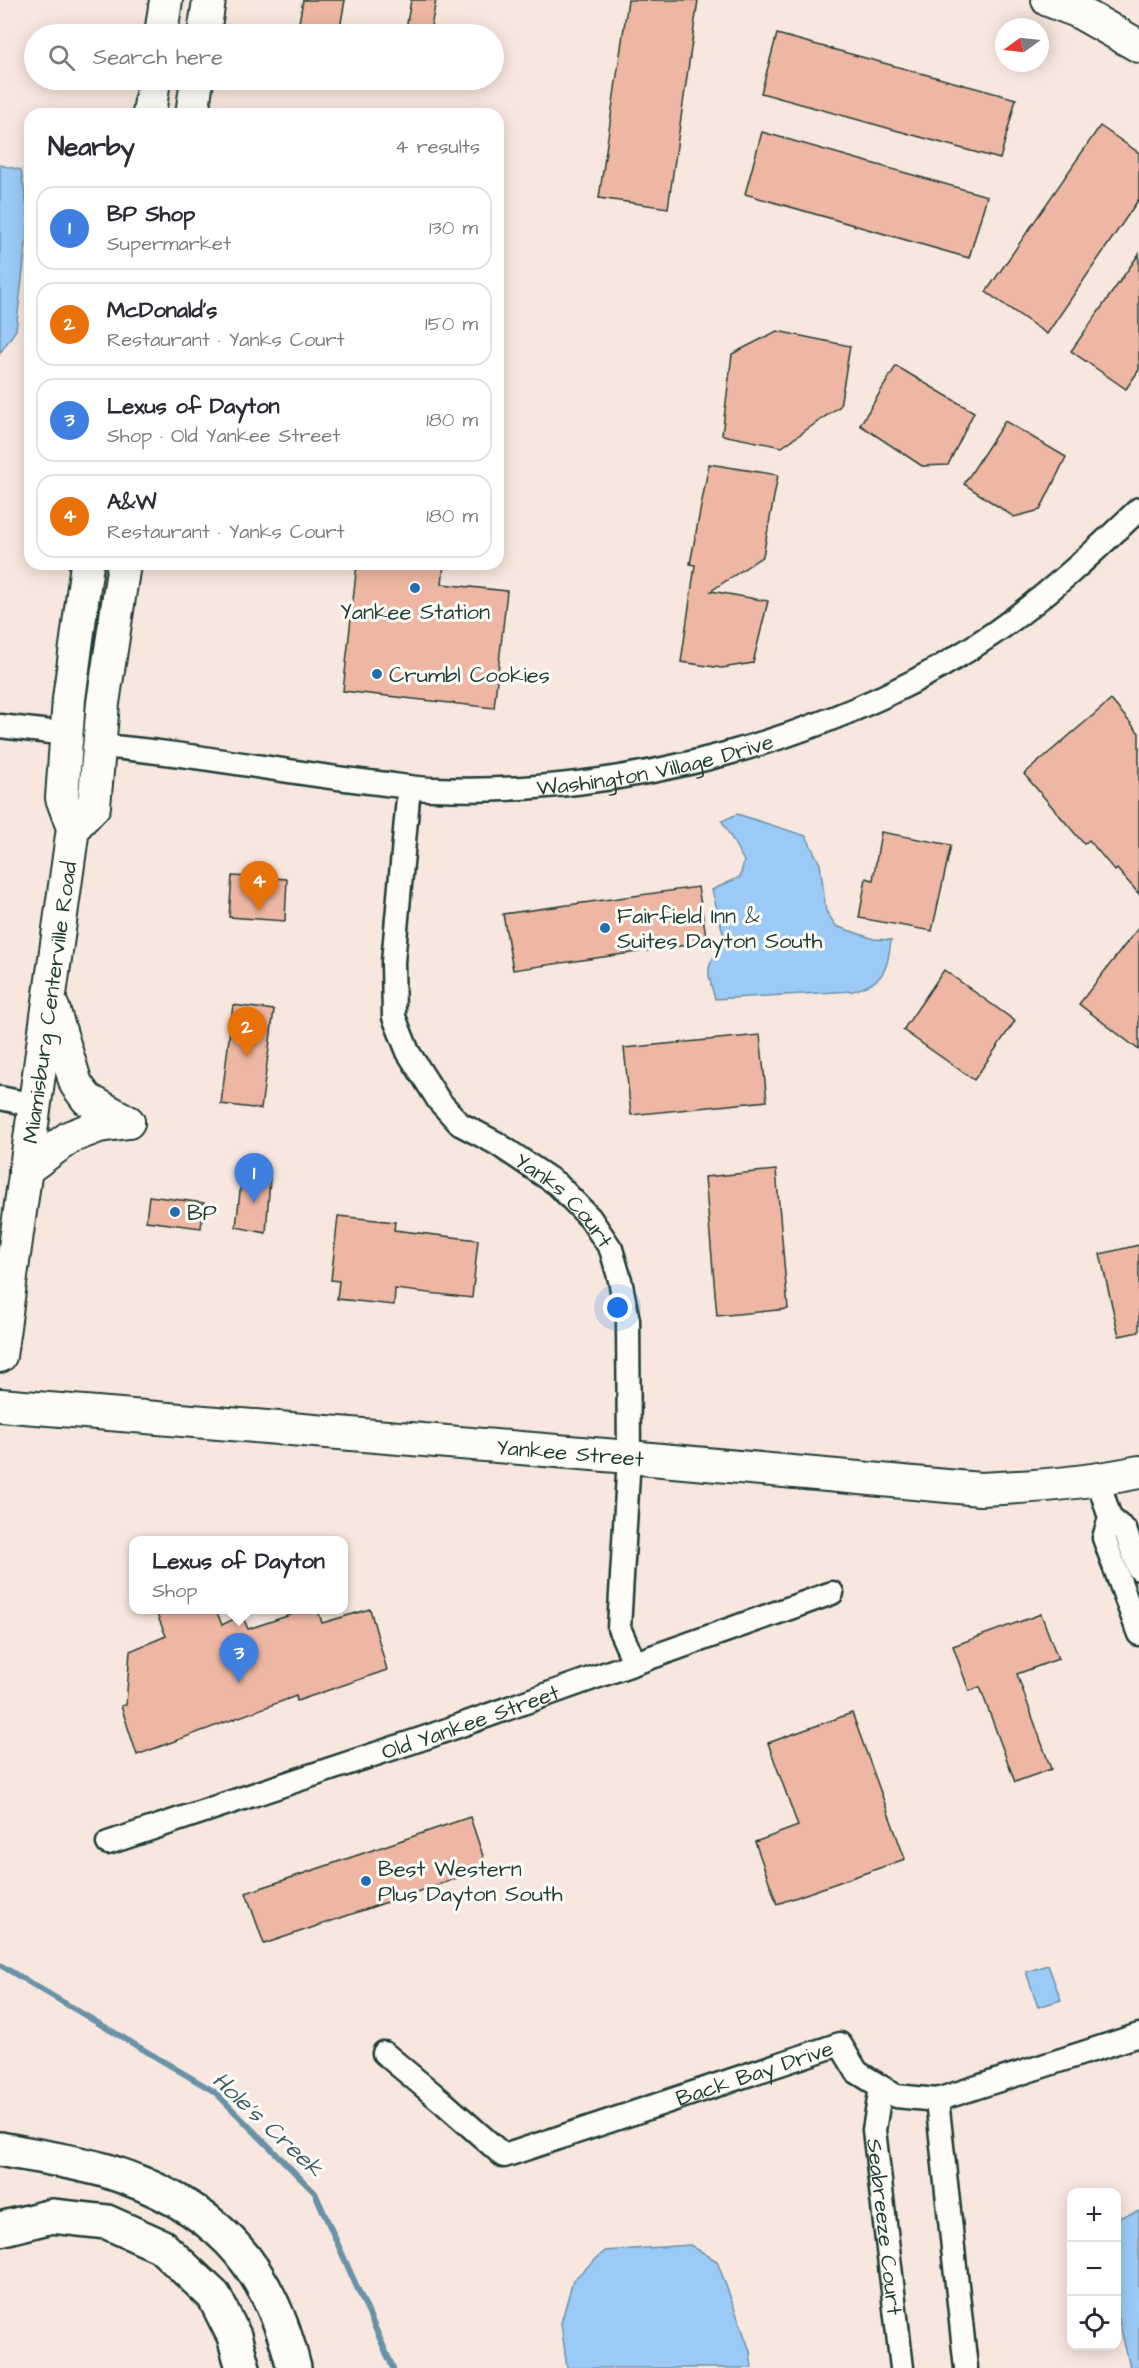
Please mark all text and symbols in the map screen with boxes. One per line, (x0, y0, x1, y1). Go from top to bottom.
north arrow (995, 18, 1049, 72)
search box (24, 24, 504, 90)
icon: search (45, 41, 78, 74)
text: Search here (93, 42, 223, 73)
text: Nearby (48, 129, 135, 165)
text: 4 results (395, 133, 480, 161)
text: BP Shop (107, 199, 195, 230)
text: 1 (68, 214, 71, 242)
text: 130 m (429, 214, 478, 242)
text: Supermarket (107, 230, 231, 258)
text: McDonald's (107, 295, 217, 326)
text: 2 (64, 310, 75, 338)
text: 150 m (425, 310, 478, 338)
text: Restaurant · Yanks Court (107, 326, 345, 354)
text: Lexus of Dayton (107, 391, 280, 422)
text: 3 (64, 406, 75, 434)
text: 180 m (426, 406, 478, 434)
text: Shop · Old Yankee Street (107, 422, 340, 450)
text: A&W (107, 487, 157, 518)
text: 4 (63, 502, 76, 530)
text: 180 m (426, 502, 478, 530)
text: Restaurant · Yanks Court (107, 518, 345, 546)
marker: Yankee Station (408, 581, 422, 595)
place label: Yankee Station (340, 597, 490, 628)
place label: Crumbl Cookies (389, 660, 550, 691)
marker: Crumbl Cookies (370, 667, 384, 681)
street label: Washington Village Drive (535, 727, 778, 804)
street label: Miamisburg Centerville Road (16, 860, 85, 1146)
pin: 4 (240, 862, 278, 911)
place label: Fairfield Inn & Suites Dayton South (617, 901, 822, 958)
marker: Fairfield Inn & Suites Dayton South (598, 921, 612, 935)
pin: 2 (228, 1008, 266, 1057)
street label: Yanks Court (508, 1146, 620, 1255)
pin: 1 (234, 1154, 274, 1203)
place label: BP (187, 1198, 217, 1229)
marker: BP (168, 1205, 182, 1219)
your location (603, 1293, 632, 1322)
street label: Yankee Street (495, 1432, 645, 1475)
popup (129, 1536, 348, 1614)
text: Lexus of Dayton (152, 1546, 325, 1577)
text: Shop (152, 1577, 197, 1605)
pin: 3 (220, 1634, 258, 1683)
street label: Old Yankee Street (378, 1677, 564, 1768)
place label: Best Western Plus Dayton South (378, 1854, 563, 1911)
marker: Best Western Plus Dayton South (359, 1874, 373, 1888)
street label: Back Bay Drive (672, 2033, 838, 2115)
water label: Hole's Creek (204, 2064, 331, 2186)
street label: Seabreeze Court (858, 2137, 910, 2317)
map controls (1067, 2188, 1121, 2350)
button: + (1067, 2188, 1121, 2242)
button: − (1067, 2242, 1121, 2296)
button: locate (1067, 2296, 1121, 2350)

